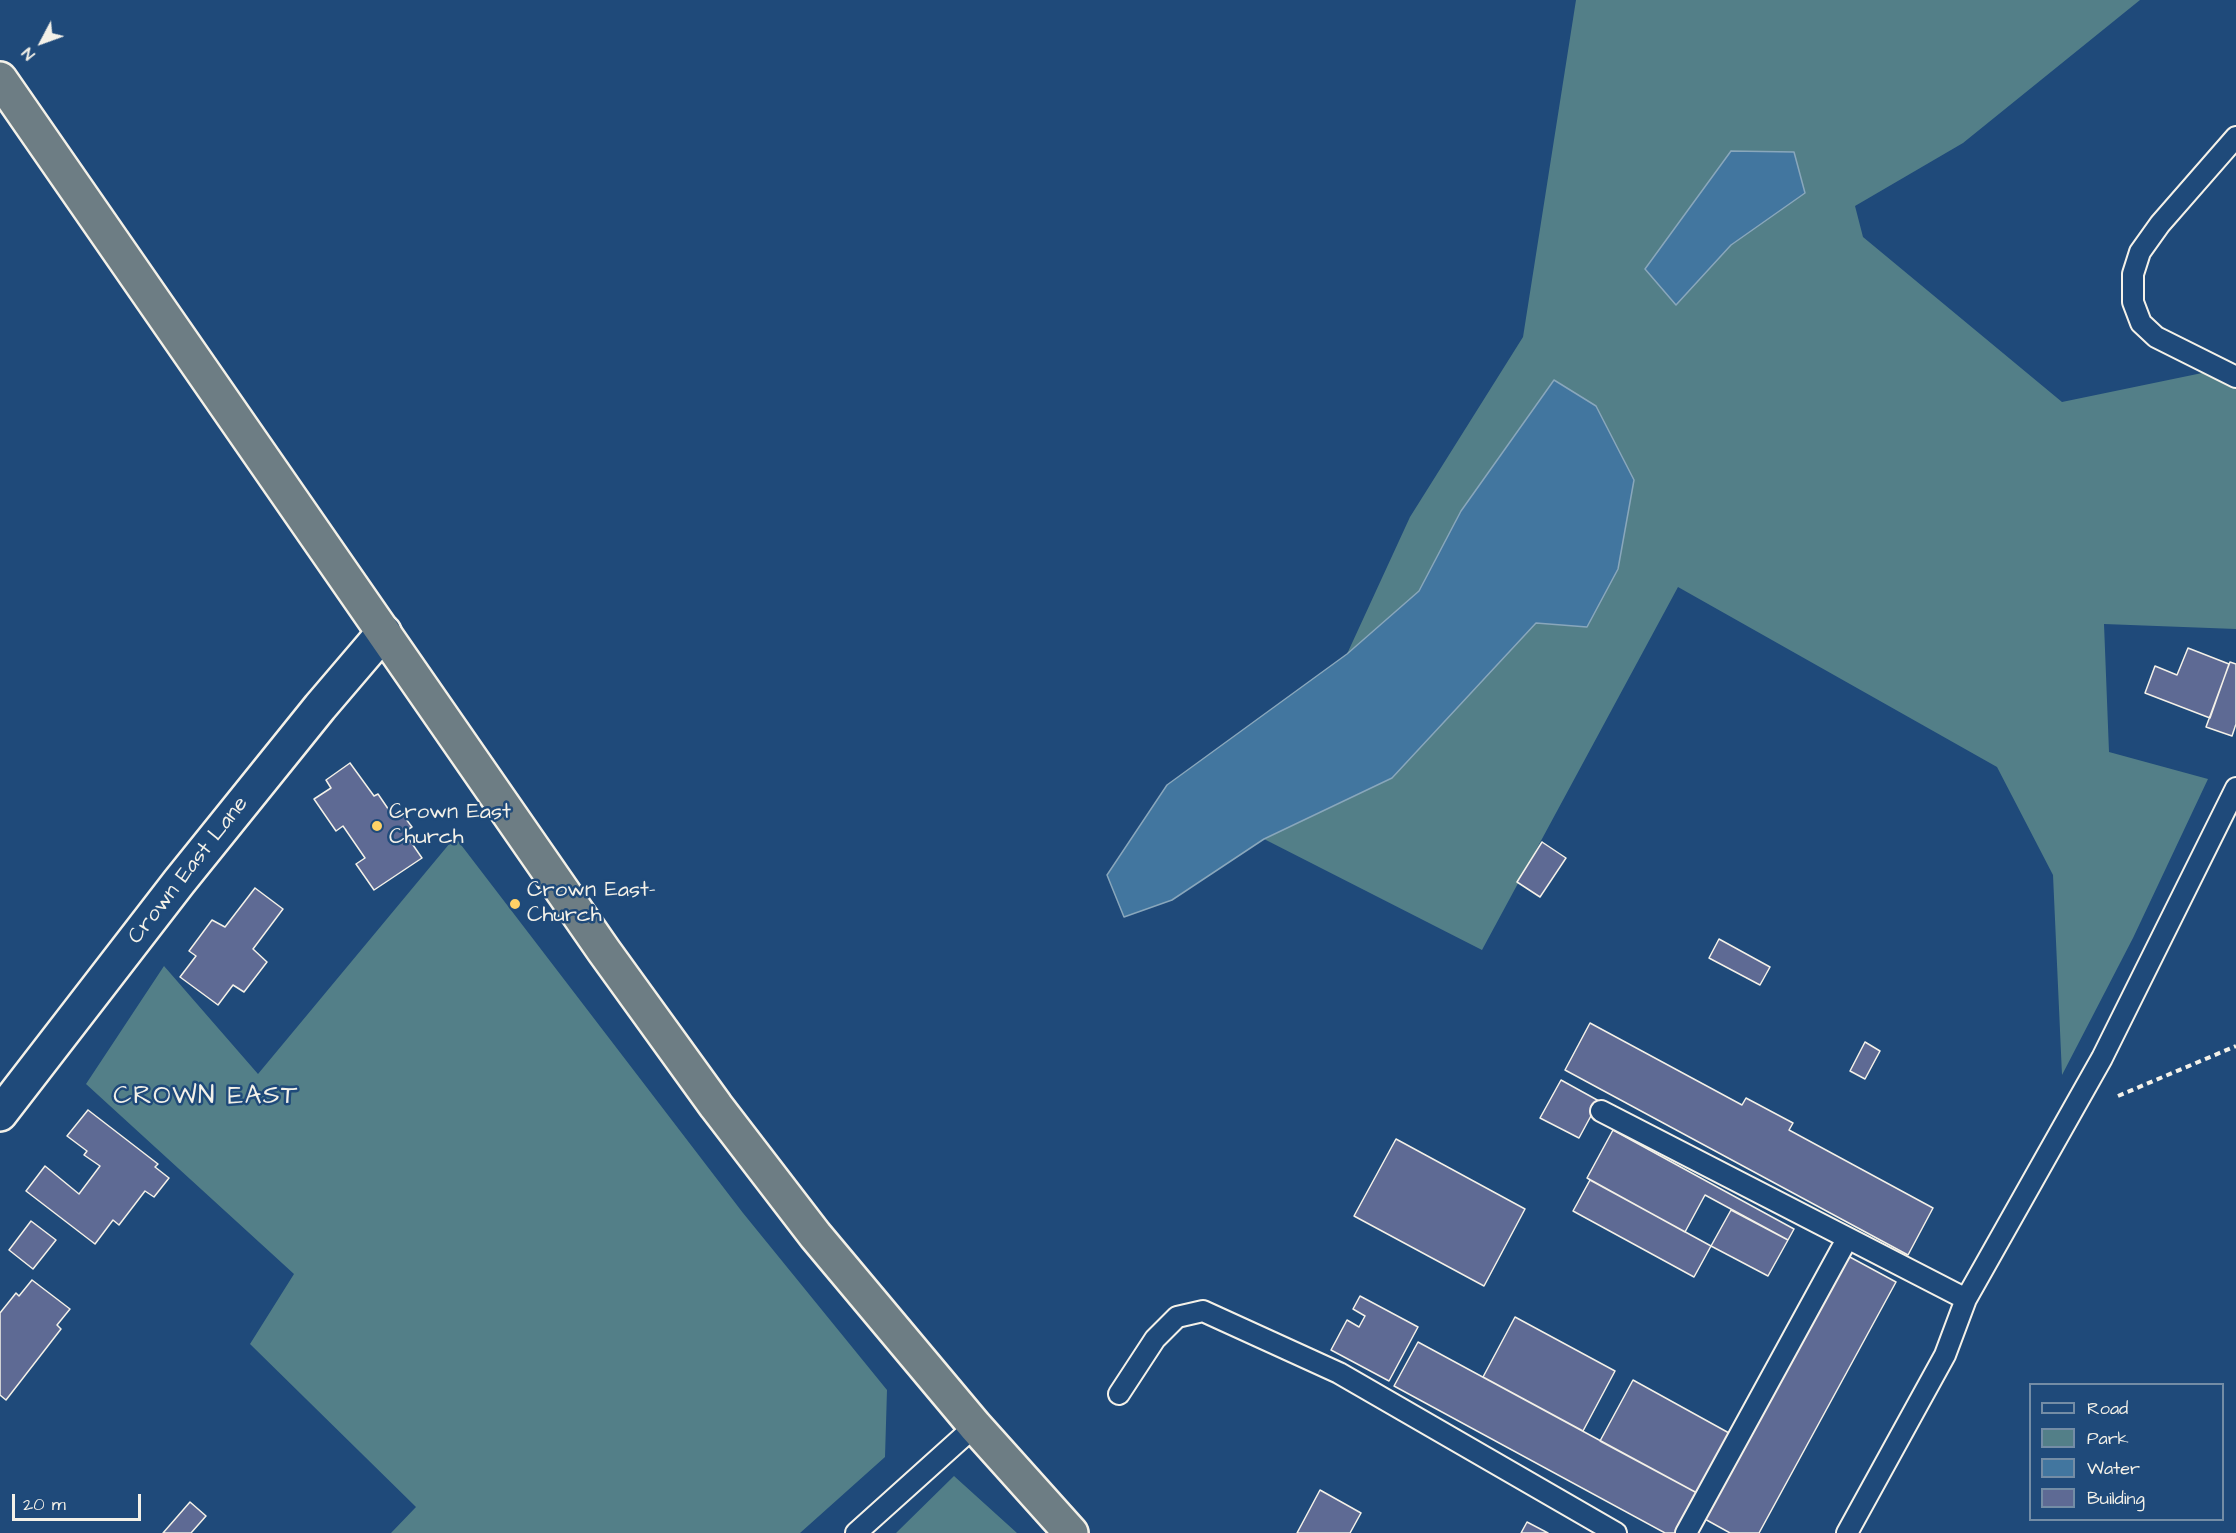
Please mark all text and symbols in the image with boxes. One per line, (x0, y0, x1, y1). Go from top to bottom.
north arrow (12, 12, 72, 72)
text: N (17, 43, 40, 65)
street label: Crown East Lane (123, 792, 255, 950)
place label: Crown East Church (389, 800, 511, 852)
marker: Crown East Church (370, 819, 384, 833)
place label: Crown East- Church (527, 878, 656, 930)
marker: Crown East- Church (508, 897, 522, 911)
district label: CROWN EAST (113, 1082, 299, 1114)
legend (2029, 1383, 2224, 1521)
text: Road (2087, 1396, 2128, 1421)
text: Park (2087, 1426, 2129, 1451)
text: Water (2087, 1456, 2140, 1481)
scale bar (15, 1482, 144, 1520)
text: Building (2087, 1486, 2145, 1511)
text: 20 m (23, 1492, 66, 1517)

